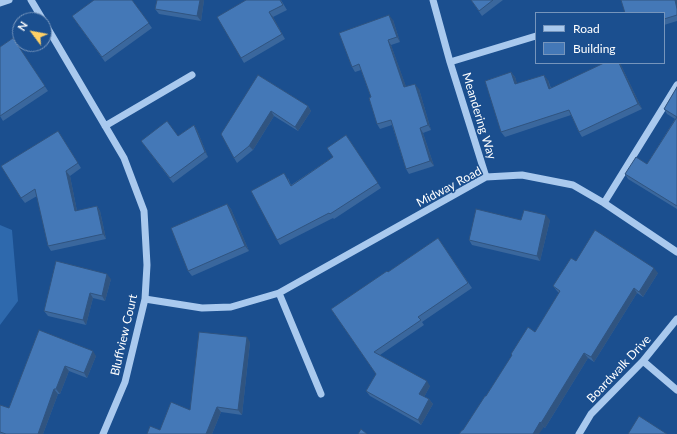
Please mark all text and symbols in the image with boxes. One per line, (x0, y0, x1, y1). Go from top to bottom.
north arrow (12, 12, 52, 52)
legend (535, 12, 665, 64)
text: N (14, 19, 30, 33)
text: Road (573, 21, 600, 36)
text: Building (573, 41, 616, 56)
street label: Meandering Way (459, 71, 499, 161)
street label: Midway Road (414, 164, 484, 210)
street label: Bluffview Court (108, 293, 140, 377)
street label: Boardwalk Drive (584, 332, 654, 406)

